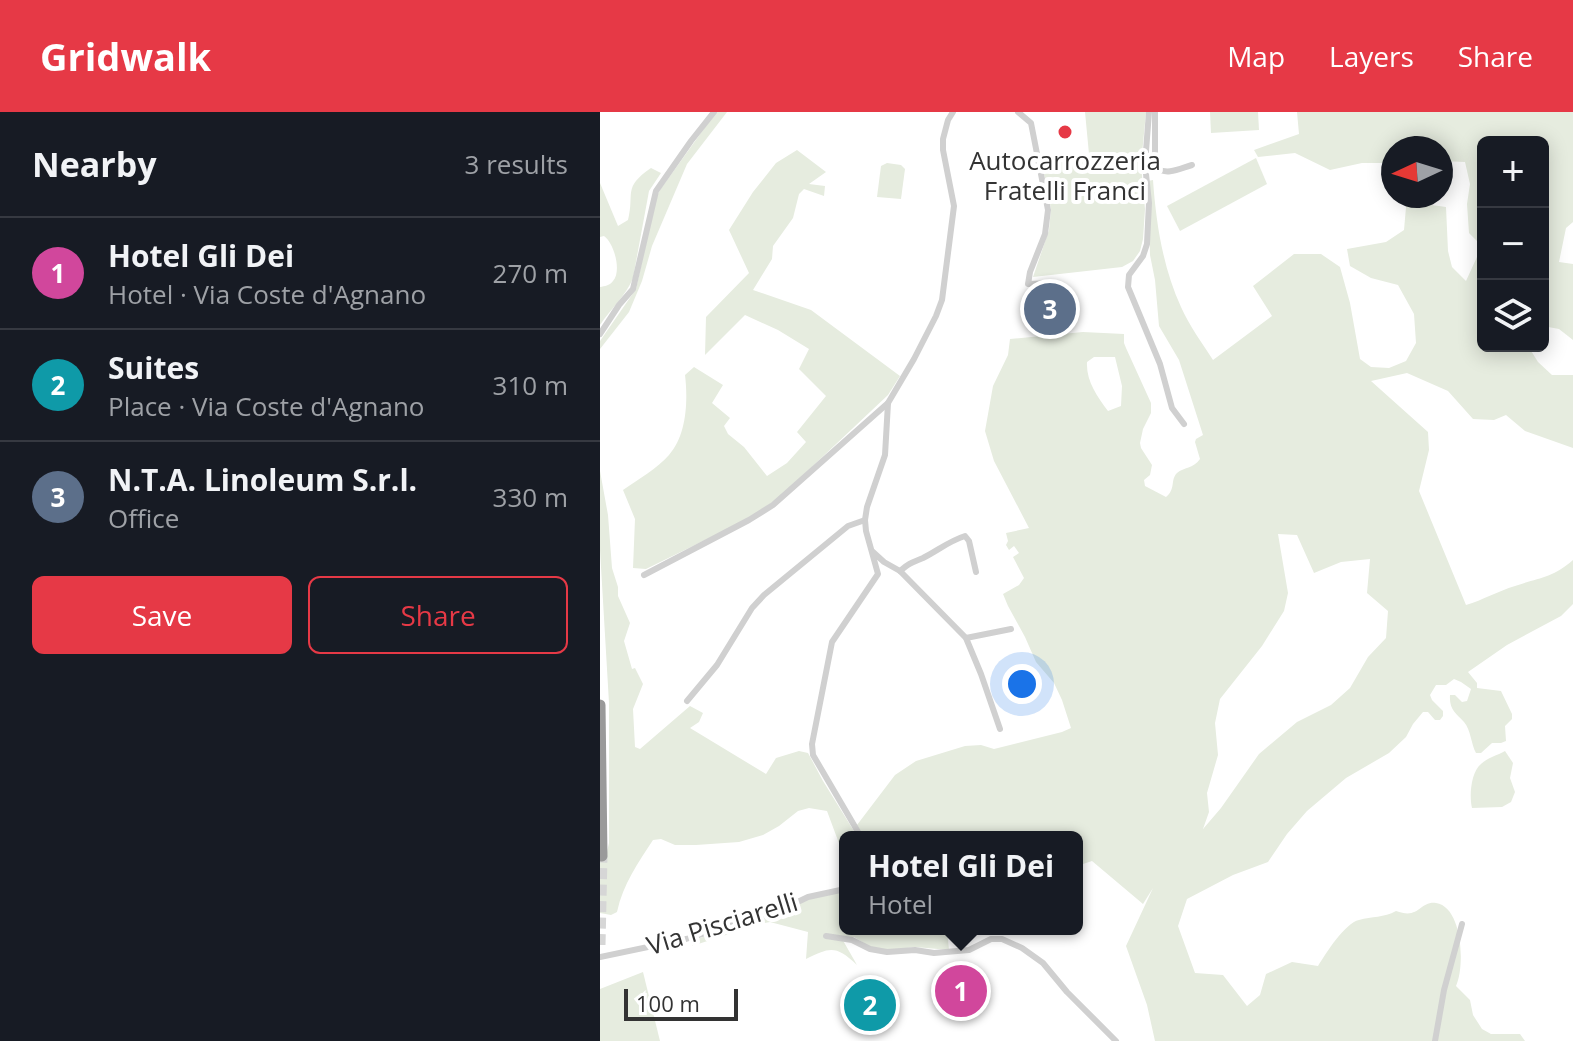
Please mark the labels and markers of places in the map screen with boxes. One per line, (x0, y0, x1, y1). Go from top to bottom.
marker: Autocarrozzeria Fratelli Franci (1056, 123, 1074, 141)
place label: Autocarrozzeria Fratelli Franci (969, 142, 1161, 208)
pin: 3 (1024, 279, 1076, 339)
pin: 1 (935, 961, 987, 1021)
pin: 2 (844, 975, 896, 1035)

